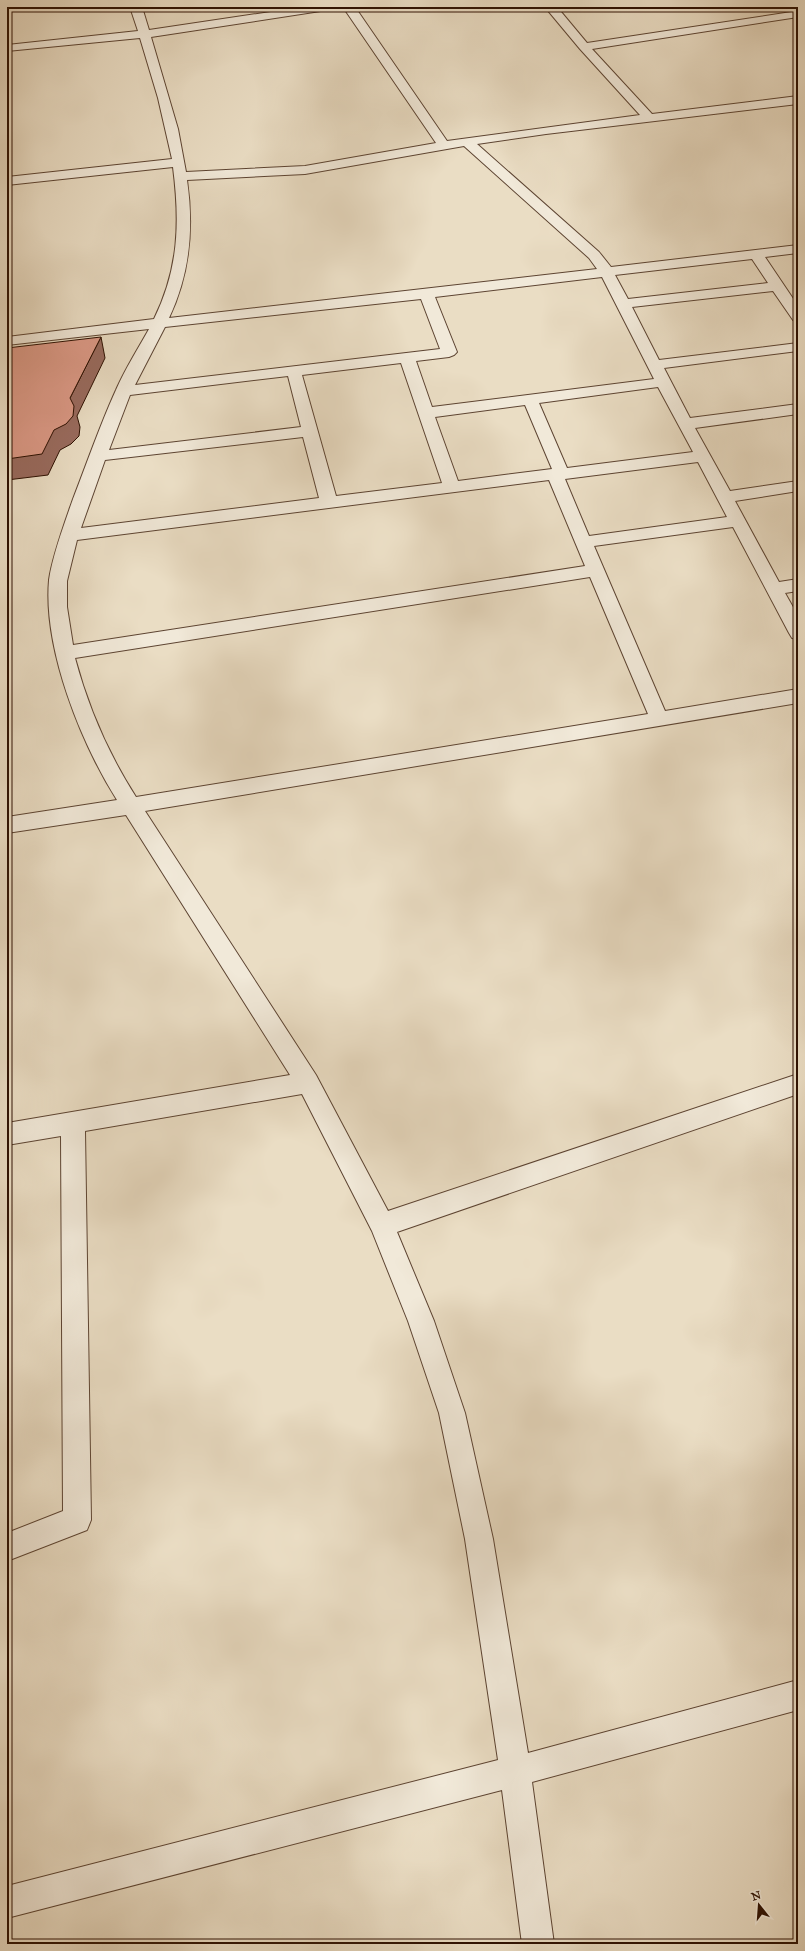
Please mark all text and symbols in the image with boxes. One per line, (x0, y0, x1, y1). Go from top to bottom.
north arrow (739, 1885, 779, 1925)
text: N (750, 1888, 763, 1903)

